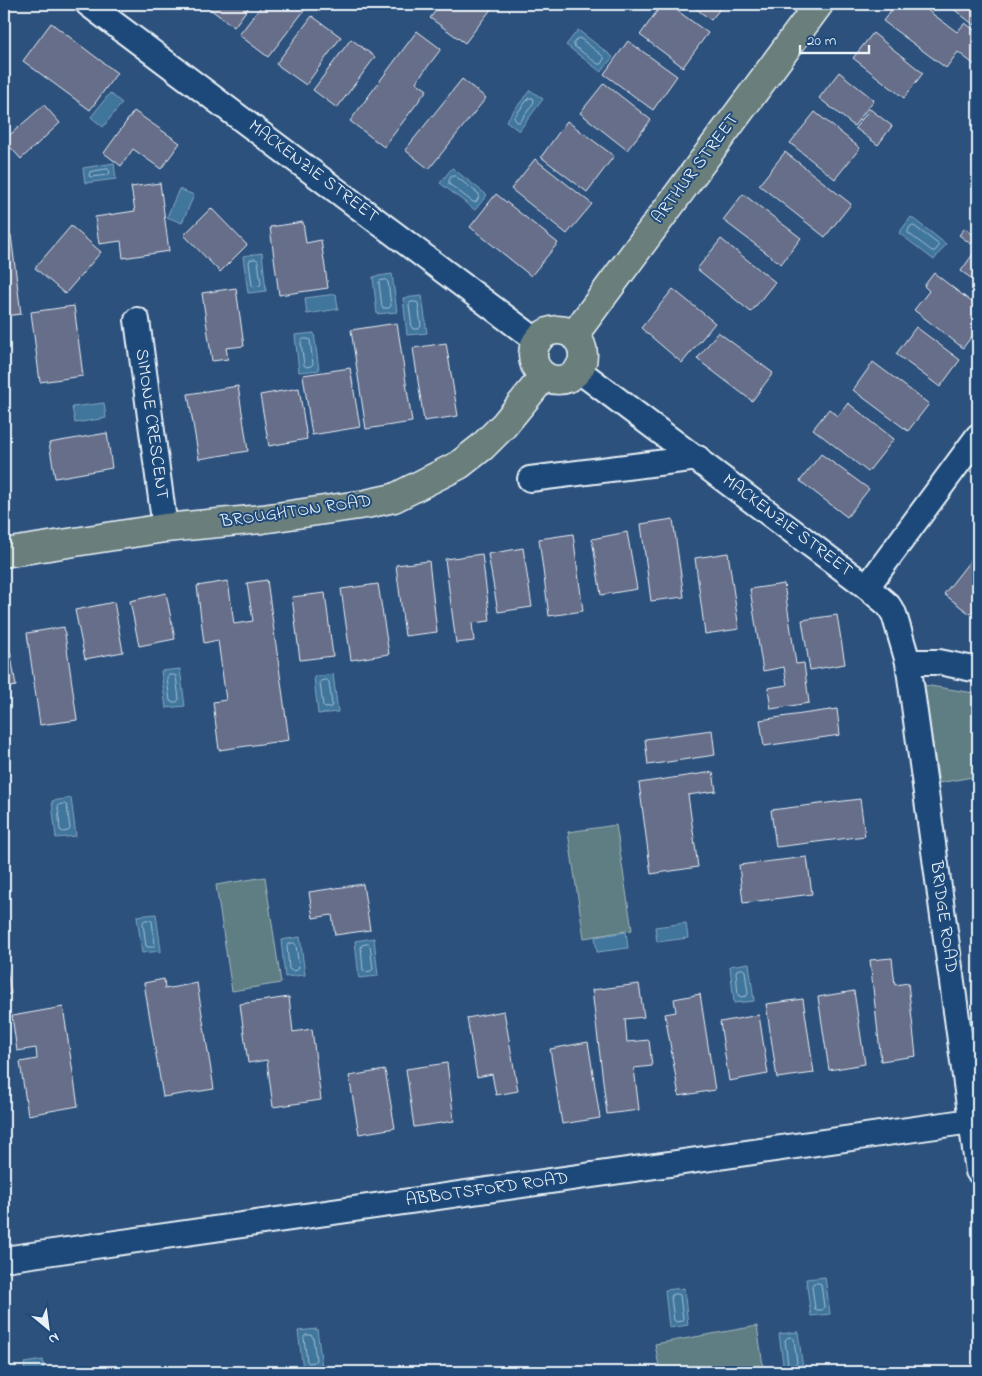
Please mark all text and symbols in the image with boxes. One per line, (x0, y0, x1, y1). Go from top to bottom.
scale bar (800, 22, 868, 54)
text: 20 m (807, 30, 837, 52)
street label: ARTHUR STREET (646, 109, 746, 229)
street label: MACKENZIE STREET (242, 114, 384, 230)
street label: SIMONE CRESCENT (128, 347, 174, 501)
street label: MACKENZIE STREET (716, 468, 858, 584)
street label: BROUGHTON ROAD (218, 489, 373, 536)
street label: BRIDGE ROAD (922, 859, 964, 974)
street label: ABBOTSFORD ROAD (404, 1166, 570, 1214)
north arrow (22, 1304, 72, 1354)
text: N (44, 1327, 63, 1350)

